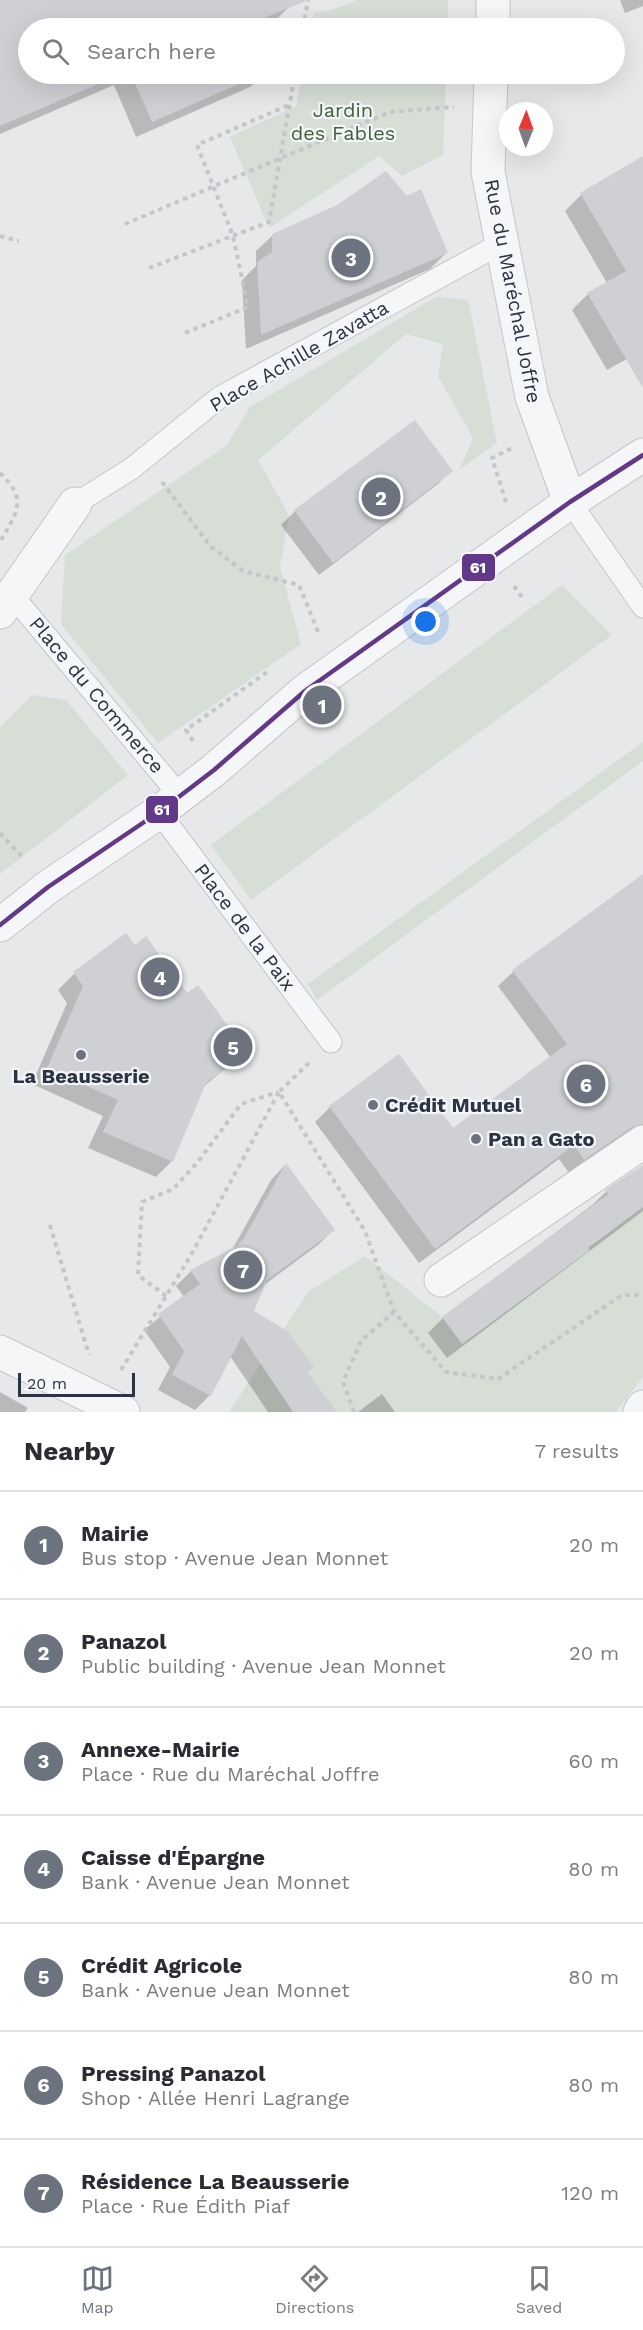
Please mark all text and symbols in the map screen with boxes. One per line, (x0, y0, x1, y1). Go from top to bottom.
search box (18, 18, 625, 84)
icon: search (39, 35, 72, 68)
text: Search here (87, 39, 216, 64)
park label: Jardin des Fables (291, 98, 395, 145)
north arrow (499, 102, 553, 156)
street label: Rue du Maréchal Joffre (479, 177, 547, 405)
pin: 3 (332, 236, 370, 280)
street label: Place Achille Zavatta (205, 295, 393, 417)
pin: 2 (362, 474, 400, 520)
line badge: 61 (461, 553, 496, 582)
text: 61 (470, 558, 486, 577)
your location (411, 607, 440, 636)
street label: Place du Commerce (25, 612, 169, 778)
pin: 1 (302, 682, 342, 728)
line badge: 61 (145, 795, 179, 824)
text: 61 (154, 800, 170, 819)
street label: Place de la Paix (189, 859, 301, 995)
pin: 4 (140, 954, 180, 1000)
pin: 5 (214, 1024, 252, 1070)
marker: La Beausserie (74, 1048, 88, 1062)
pin: 6 (566, 1062, 606, 1106)
place label: La Beausserie (12, 1064, 150, 1088)
place label: Crédit Mutuel (385, 1093, 522, 1117)
marker: Crédit Mutuel (366, 1098, 380, 1112)
place label: Pan a Gato (488, 1127, 595, 1151)
marker: Pan a Gato (469, 1132, 483, 1146)
pin: 7 (224, 1248, 262, 1292)
scale bar (18, 1370, 135, 1398)
text: 20 m (27, 1374, 67, 1393)
text: Nearby (24, 1436, 115, 1466)
text: 7 results (535, 1439, 619, 1463)
text: Mairie (81, 1521, 149, 1546)
text: 1 (39, 1533, 48, 1557)
text: 20 m (569, 1533, 619, 1557)
text: Bus stop · Avenue Jean Monnet (81, 1546, 388, 1570)
text: Panazol (81, 1629, 166, 1654)
text: 2 (38, 1641, 49, 1665)
text: 20 m (569, 1641, 619, 1665)
text: Public building · Avenue Jean Monnet (81, 1654, 446, 1678)
text: Annexe-Mairie (81, 1737, 240, 1762)
text: 3 (38, 1749, 49, 1773)
text: 60 m (569, 1749, 619, 1773)
text: Place · Rue du Maréchal Joffre (81, 1762, 379, 1786)
text: Caisse d'Épargne (81, 1845, 265, 1870)
text: 4 (37, 1857, 50, 1881)
text: 80 m (568, 1857, 619, 1881)
text: Bank · Avenue Jean Monnet (81, 1870, 350, 1894)
text: Crédit Agricole (81, 1953, 242, 1978)
text: 5 (38, 1965, 49, 1989)
text: 80 m (568, 1965, 619, 1989)
text: Bank · Avenue Jean Monnet (81, 1978, 350, 2002)
text: Pressing Panazol (81, 2061, 265, 2086)
text: 6 (37, 2073, 50, 2097)
text: 80 m (568, 2073, 619, 2097)
text: Shop · Allée Henri Lagrange (81, 2086, 350, 2110)
text: Résidence La Beausserie (81, 2169, 350, 2194)
text: 7 (37, 2181, 50, 2205)
text: 120 m (561, 2181, 619, 2205)
text: Place · Rue Édith Piaf (81, 2194, 290, 2218)
tab: Map (81, 2262, 114, 2317)
tab: Directions (275, 2262, 354, 2317)
tab: Saved (516, 2262, 562, 2317)

